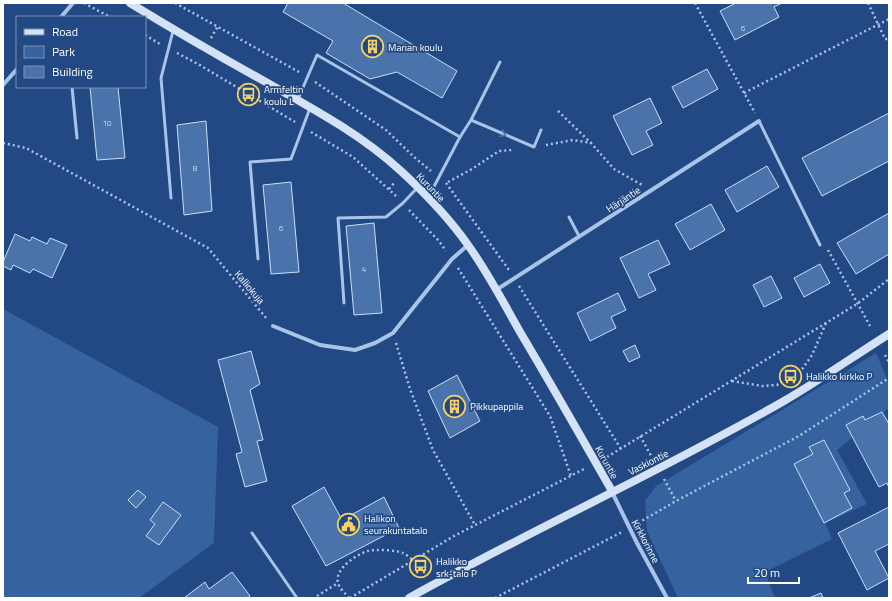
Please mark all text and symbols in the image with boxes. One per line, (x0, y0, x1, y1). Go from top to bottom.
legend (16, 16, 146, 88)
text: Road (52, 22, 78, 41)
house number: 6 (741, 22, 746, 34)
building icon: Marian koulu (360, 34, 386, 60)
place label: Marian koulu (388, 40, 443, 55)
text: Park (52, 42, 75, 61)
text: Building (52, 62, 93, 81)
bus stop icon: Armfeltin koulu L (236, 82, 262, 108)
place label: Armfeltin koulu L (264, 82, 303, 109)
house number: 10 (103, 117, 112, 129)
one-way arrow (499, 130, 506, 138)
house number: 8 (193, 162, 198, 174)
street label: Kuruntie (413, 169, 448, 205)
street label: Härjäntie (603, 183, 644, 216)
house number: 6 (279, 222, 284, 234)
house number: 4 (362, 263, 367, 275)
street label: Kalliokuja (231, 267, 268, 307)
bus stop icon: Halikko kirkko P (778, 363, 804, 389)
place label: Halikko kirkko P (806, 369, 873, 384)
building icon: Pikkupappila (441, 393, 467, 419)
place label: Pikkupappila (470, 399, 523, 414)
street label: Kuruntie (591, 443, 622, 482)
street label: Vaskiontie (625, 446, 671, 479)
public building icon: Halikon seurakuntatalo (336, 511, 362, 537)
place label: Halikon seurakuntatalo (364, 511, 428, 538)
street label: Kirkkorinne (628, 517, 663, 566)
bus stop icon: Halikko srk-talo P (408, 554, 434, 580)
place label: Halikko srk-talo P (436, 554, 477, 581)
scale bar (748, 559, 799, 585)
text: 20 m (754, 563, 780, 582)

